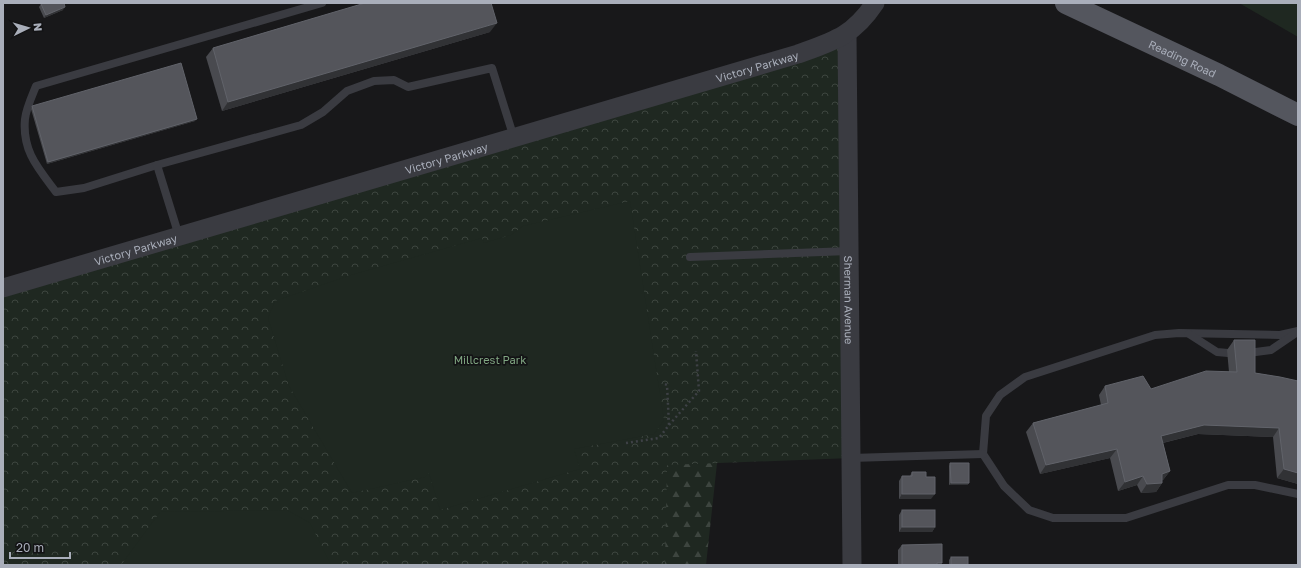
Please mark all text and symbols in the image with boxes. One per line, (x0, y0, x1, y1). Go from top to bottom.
north arrow (8, 8, 48, 48)
text: N (32, 22, 45, 32)
street label: Reading Road (1147, 37, 1218, 79)
street label: Victory Parkway (714, 48, 800, 84)
street label: Victory Parkway (403, 139, 489, 176)
street label: Victory Parkway (92, 231, 178, 267)
street label: Sherman Avenue (843, 255, 856, 344)
park label: Millcrest Park (454, 353, 526, 366)
scale bar (10, 534, 70, 560)
text: 20 m (16, 540, 44, 555)

